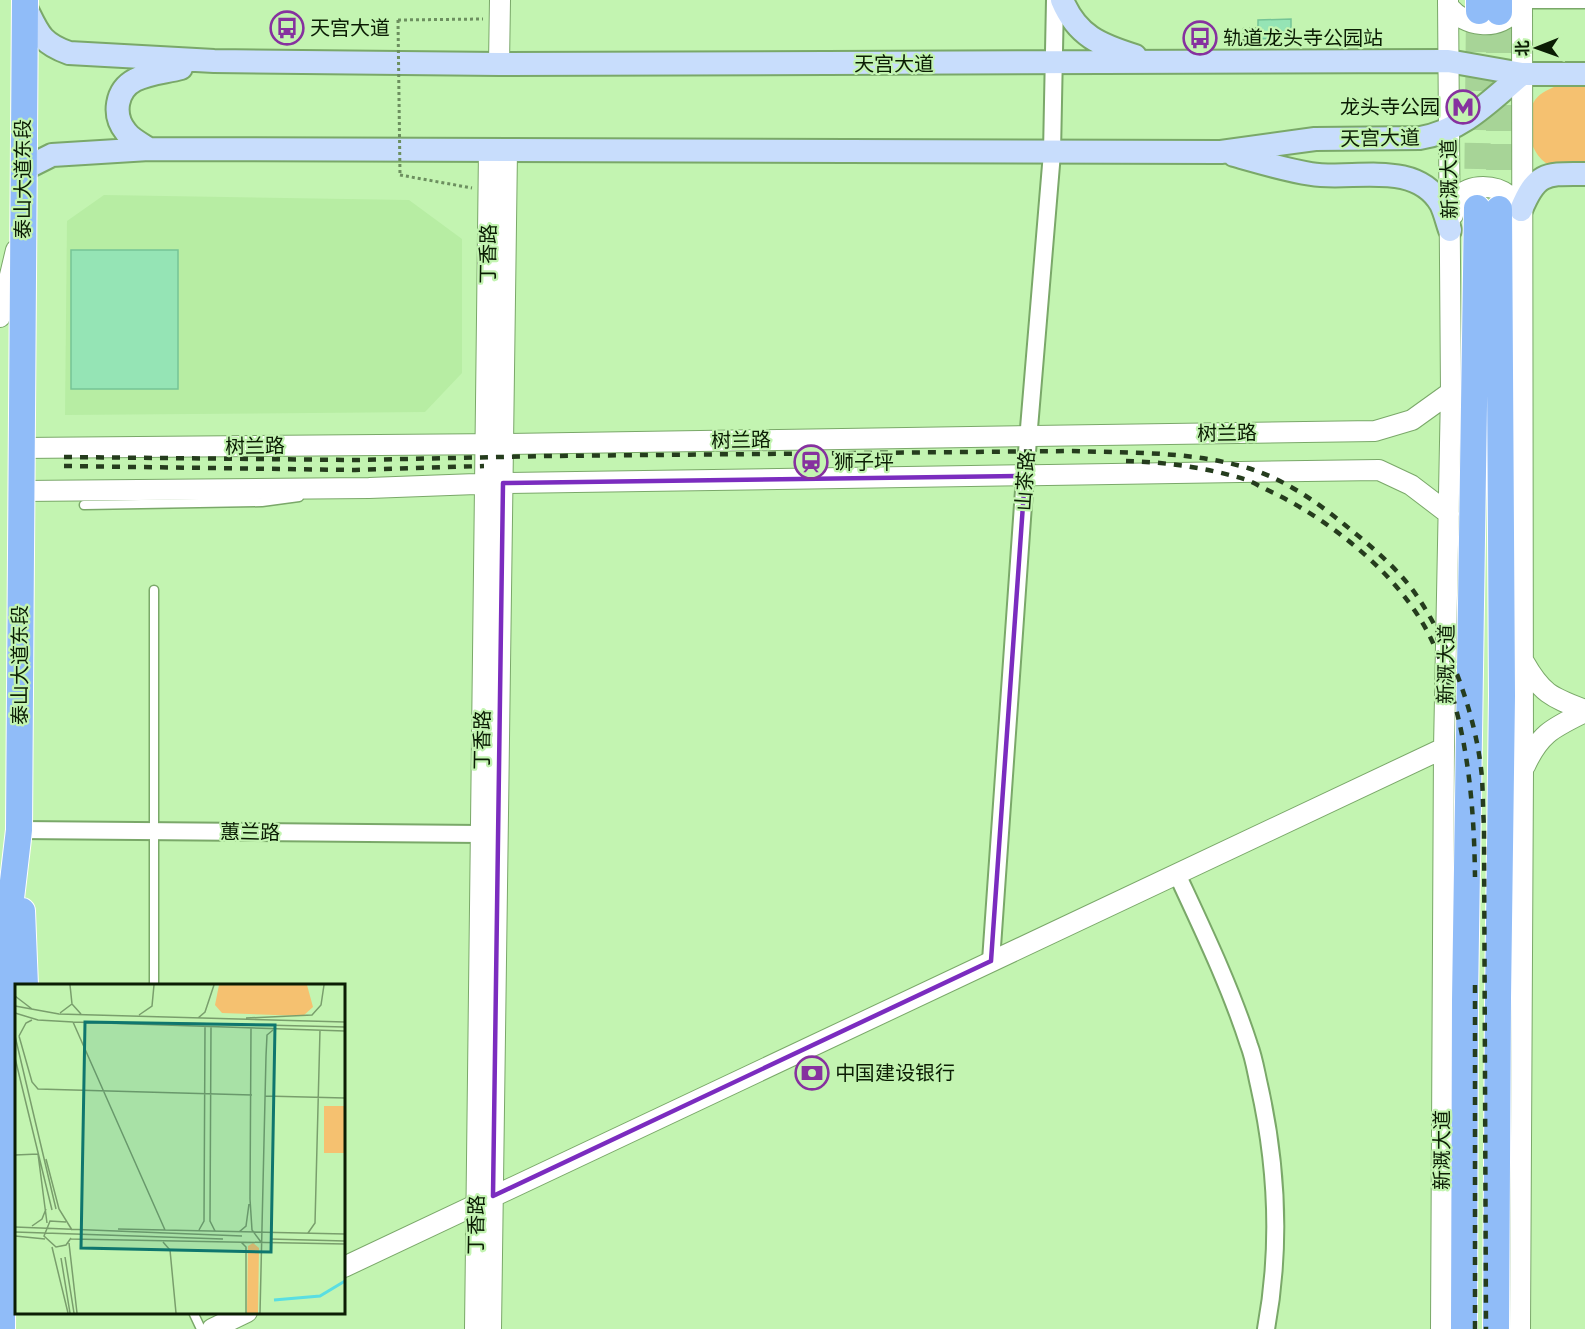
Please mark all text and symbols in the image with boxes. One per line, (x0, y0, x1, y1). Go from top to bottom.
bus stop icon: 天宫大道 (269, 10, 305, 46)
place label: 天宫大道 (310, 14, 390, 41)
north arrow (1507, 18, 1567, 78)
bus stop icon: 轨道龙头寺公园站 (1182, 20, 1218, 56)
place label: 轨道龙头寺公园站 (1223, 24, 1383, 51)
text: 北 (1511, 40, 1533, 56)
street label: 天宫大道 (854, 50, 934, 77)
metro station icon: 龙头寺公园 (1445, 89, 1481, 125)
place label: 龙头寺公园 (1340, 93, 1440, 120)
street label: 泰山大道东段 (9, 119, 36, 239)
street label: 天宫大道 (1340, 123, 1420, 152)
street label: 新溉大道 (1434, 139, 1463, 219)
street label: 丁香路 (473, 224, 502, 284)
street label: 树兰路 (1197, 418, 1257, 447)
street label: 树兰路 (711, 425, 771, 454)
street label: 树兰路 (225, 431, 285, 460)
station icon: 狮子坪 (793, 444, 829, 480)
place label: 狮子坪 (834, 448, 894, 475)
street label: 山茶路 (1009, 450, 1040, 512)
street label: 泰山大道东段 (6, 605, 33, 725)
street label: 新溉大道 (1431, 624, 1460, 704)
street label: 丁香路 (467, 710, 496, 770)
street label: 蕙兰路 (220, 817, 280, 846)
inset map (15, 984, 345, 1314)
bank icon: 中国建设银行 (794, 1055, 830, 1091)
place label: 中国建设银行 (835, 1059, 955, 1086)
street label: 新溉大道 (1428, 1110, 1455, 1190)
street label: 丁香路 (461, 1195, 490, 1255)

